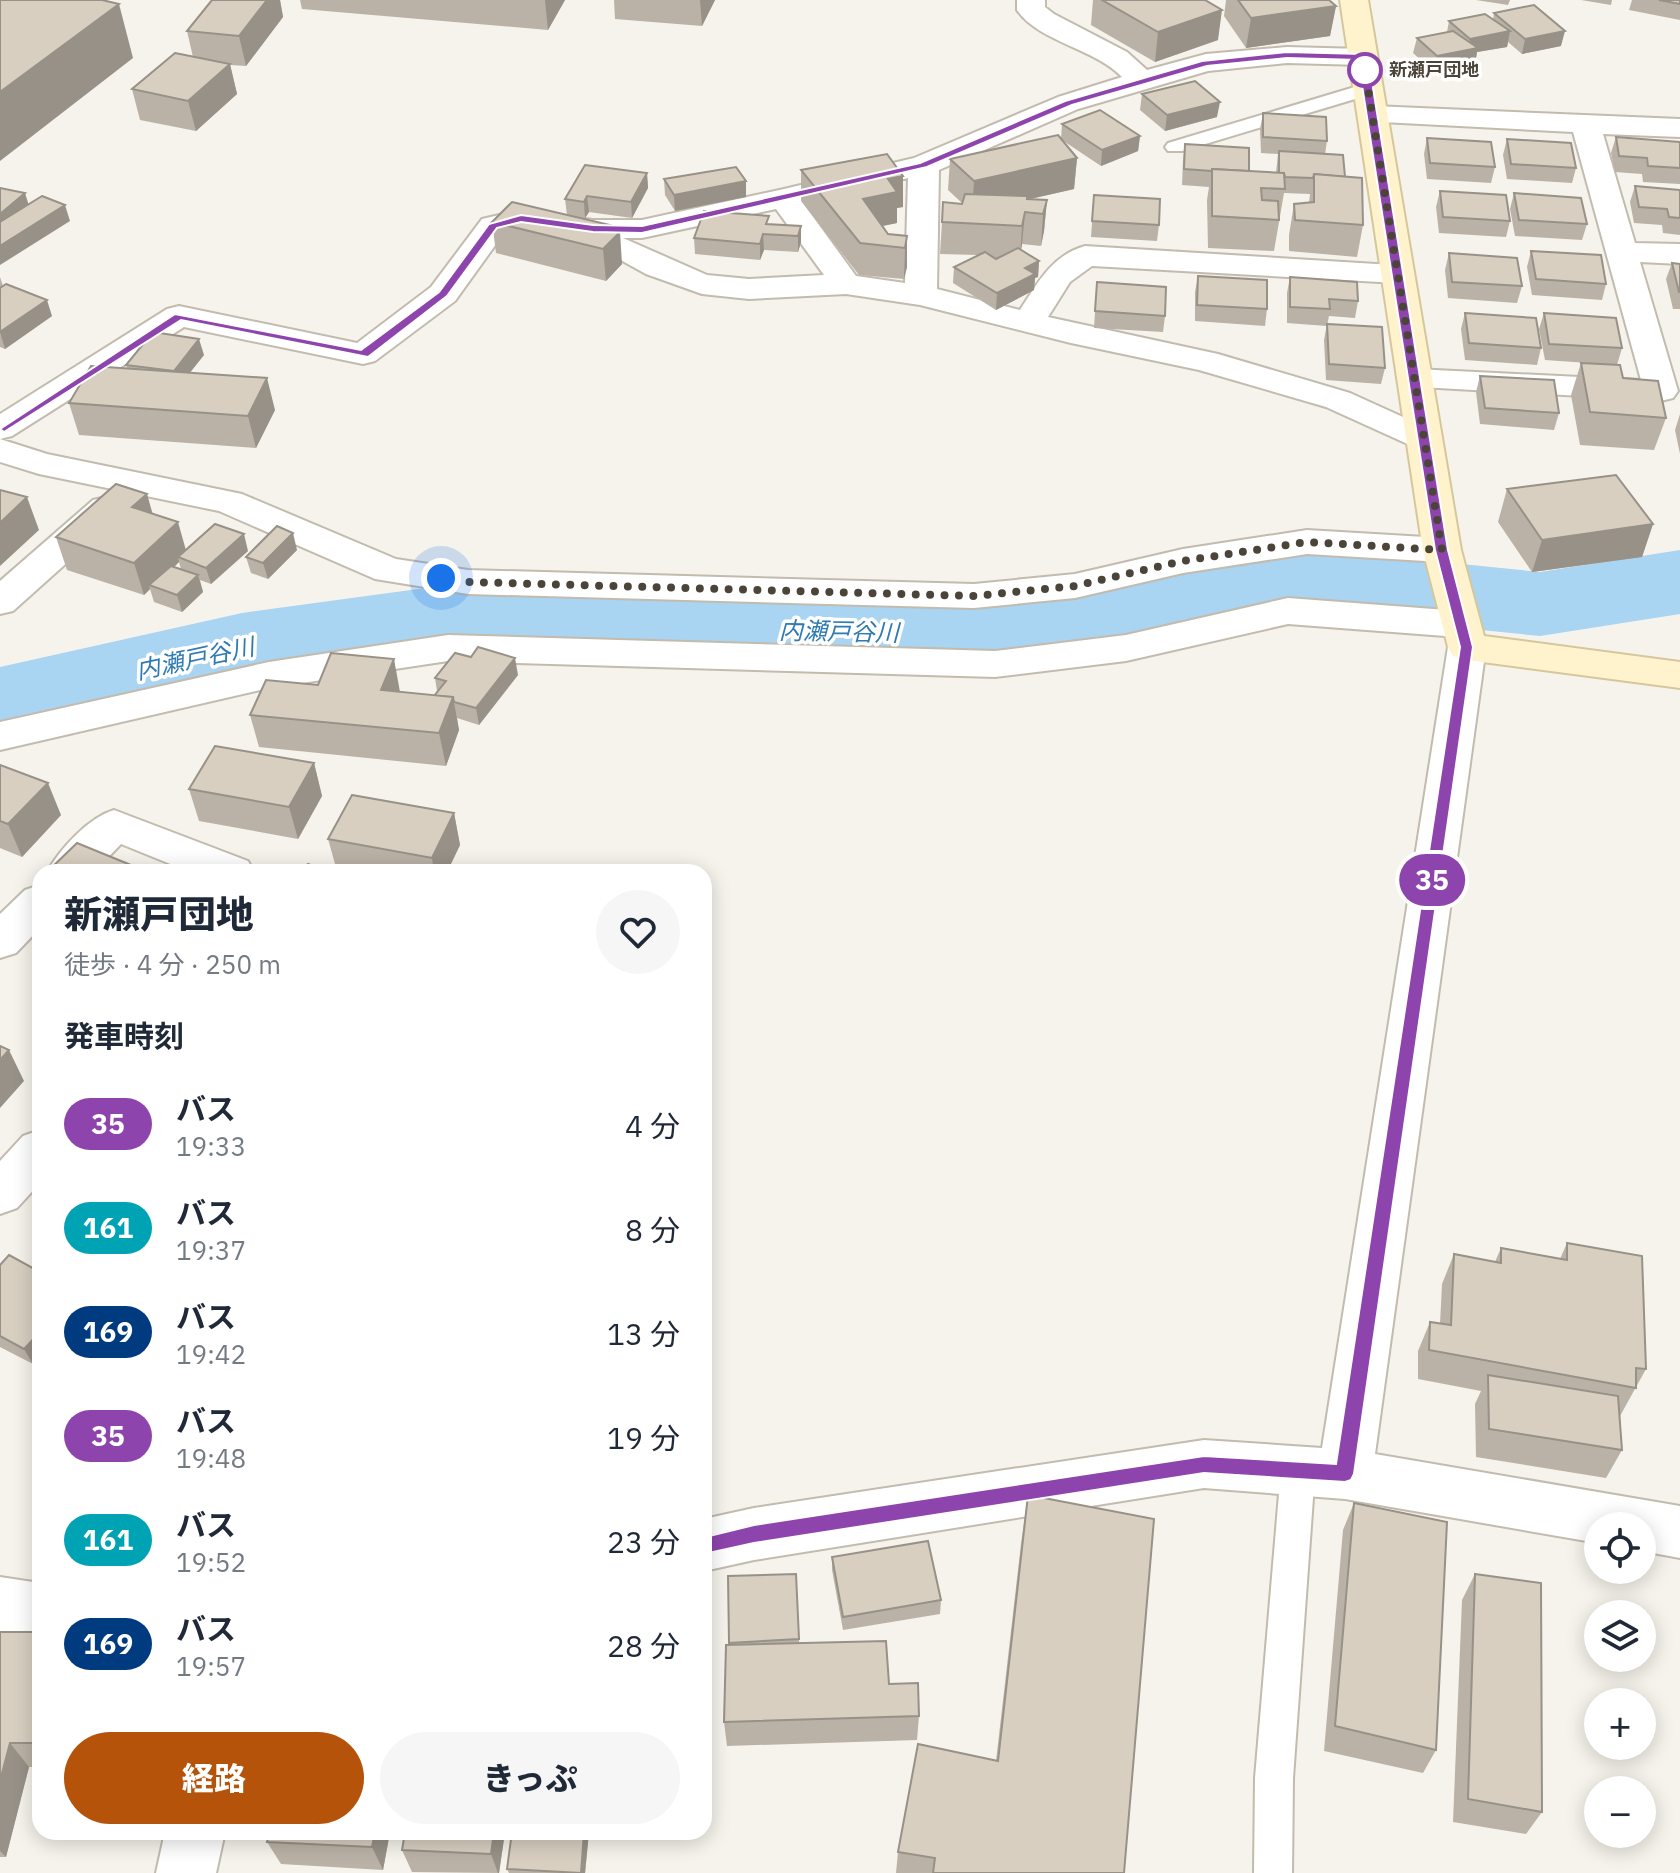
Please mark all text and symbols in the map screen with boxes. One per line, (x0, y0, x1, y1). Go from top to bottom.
marker: 新瀬戸団地 (1348, 53, 1382, 87)
place label: 新瀬戸団地 (1389, 58, 1479, 81)
your location (421, 558, 461, 598)
water label: 内瀬戸谷川 (779, 614, 902, 648)
water label: 内瀬戸谷川 (133, 629, 260, 686)
line badge: 35 (1396, 854, 1468, 906)
text: 35 (1415, 861, 1449, 898)
text: 新瀬戸団地 (64, 889, 254, 938)
button: heart (596, 890, 680, 974)
text: 徒歩 · 4 分 · 250 m (64, 947, 281, 981)
text: 発車時刻 (64, 1016, 184, 1055)
text: バス (176, 1089, 236, 1128)
text: 35 (91, 1105, 125, 1142)
text: 4 分 (625, 1106, 680, 1145)
text: 19:33 (176, 1129, 246, 1163)
text: バス (176, 1193, 236, 1232)
text: 161 (83, 1209, 133, 1246)
text: 8 分 (625, 1210, 680, 1249)
text: 19:37 (176, 1233, 246, 1267)
text: バス (176, 1297, 236, 1336)
text: 169 (83, 1313, 133, 1350)
text: 13 分 (607, 1314, 680, 1353)
text: 19:42 (176, 1337, 246, 1371)
text: バス (176, 1401, 236, 1440)
text: 35 (91, 1417, 125, 1454)
text: 19 分 (607, 1418, 680, 1457)
text: 19:48 (176, 1441, 246, 1475)
text: バス (176, 1505, 236, 1544)
map controls (1584, 1512, 1656, 1848)
button: locate (1584, 1512, 1656, 1584)
text: 161 (83, 1521, 133, 1558)
text: 23 分 (607, 1522, 680, 1561)
text: 19:52 (176, 1545, 246, 1579)
button: layers (1584, 1600, 1656, 1672)
text: バス (176, 1609, 236, 1648)
text: 169 (83, 1625, 133, 1662)
text: 28 分 (607, 1626, 680, 1665)
text: 19:57 (176, 1649, 246, 1683)
button: + (1584, 1688, 1656, 1760)
button: 経路 (64, 1732, 364, 1824)
button: きっぷ (380, 1732, 680, 1824)
button: − (1584, 1776, 1656, 1848)

